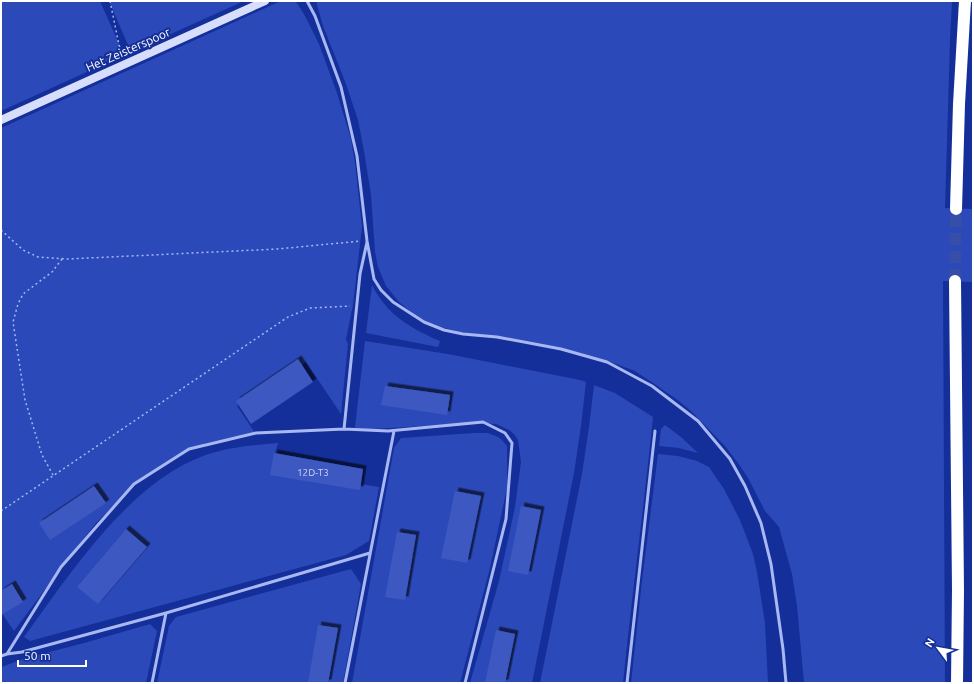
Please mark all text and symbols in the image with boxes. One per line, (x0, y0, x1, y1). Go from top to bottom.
street label: Het Zeisterspoor (84, 25, 172, 74)
house number: 12D-T3 (297, 467, 329, 478)
north arrow (918, 628, 958, 668)
text: N (922, 636, 937, 649)
scale bar (18, 642, 86, 668)
text: 50 m (24, 649, 51, 662)

